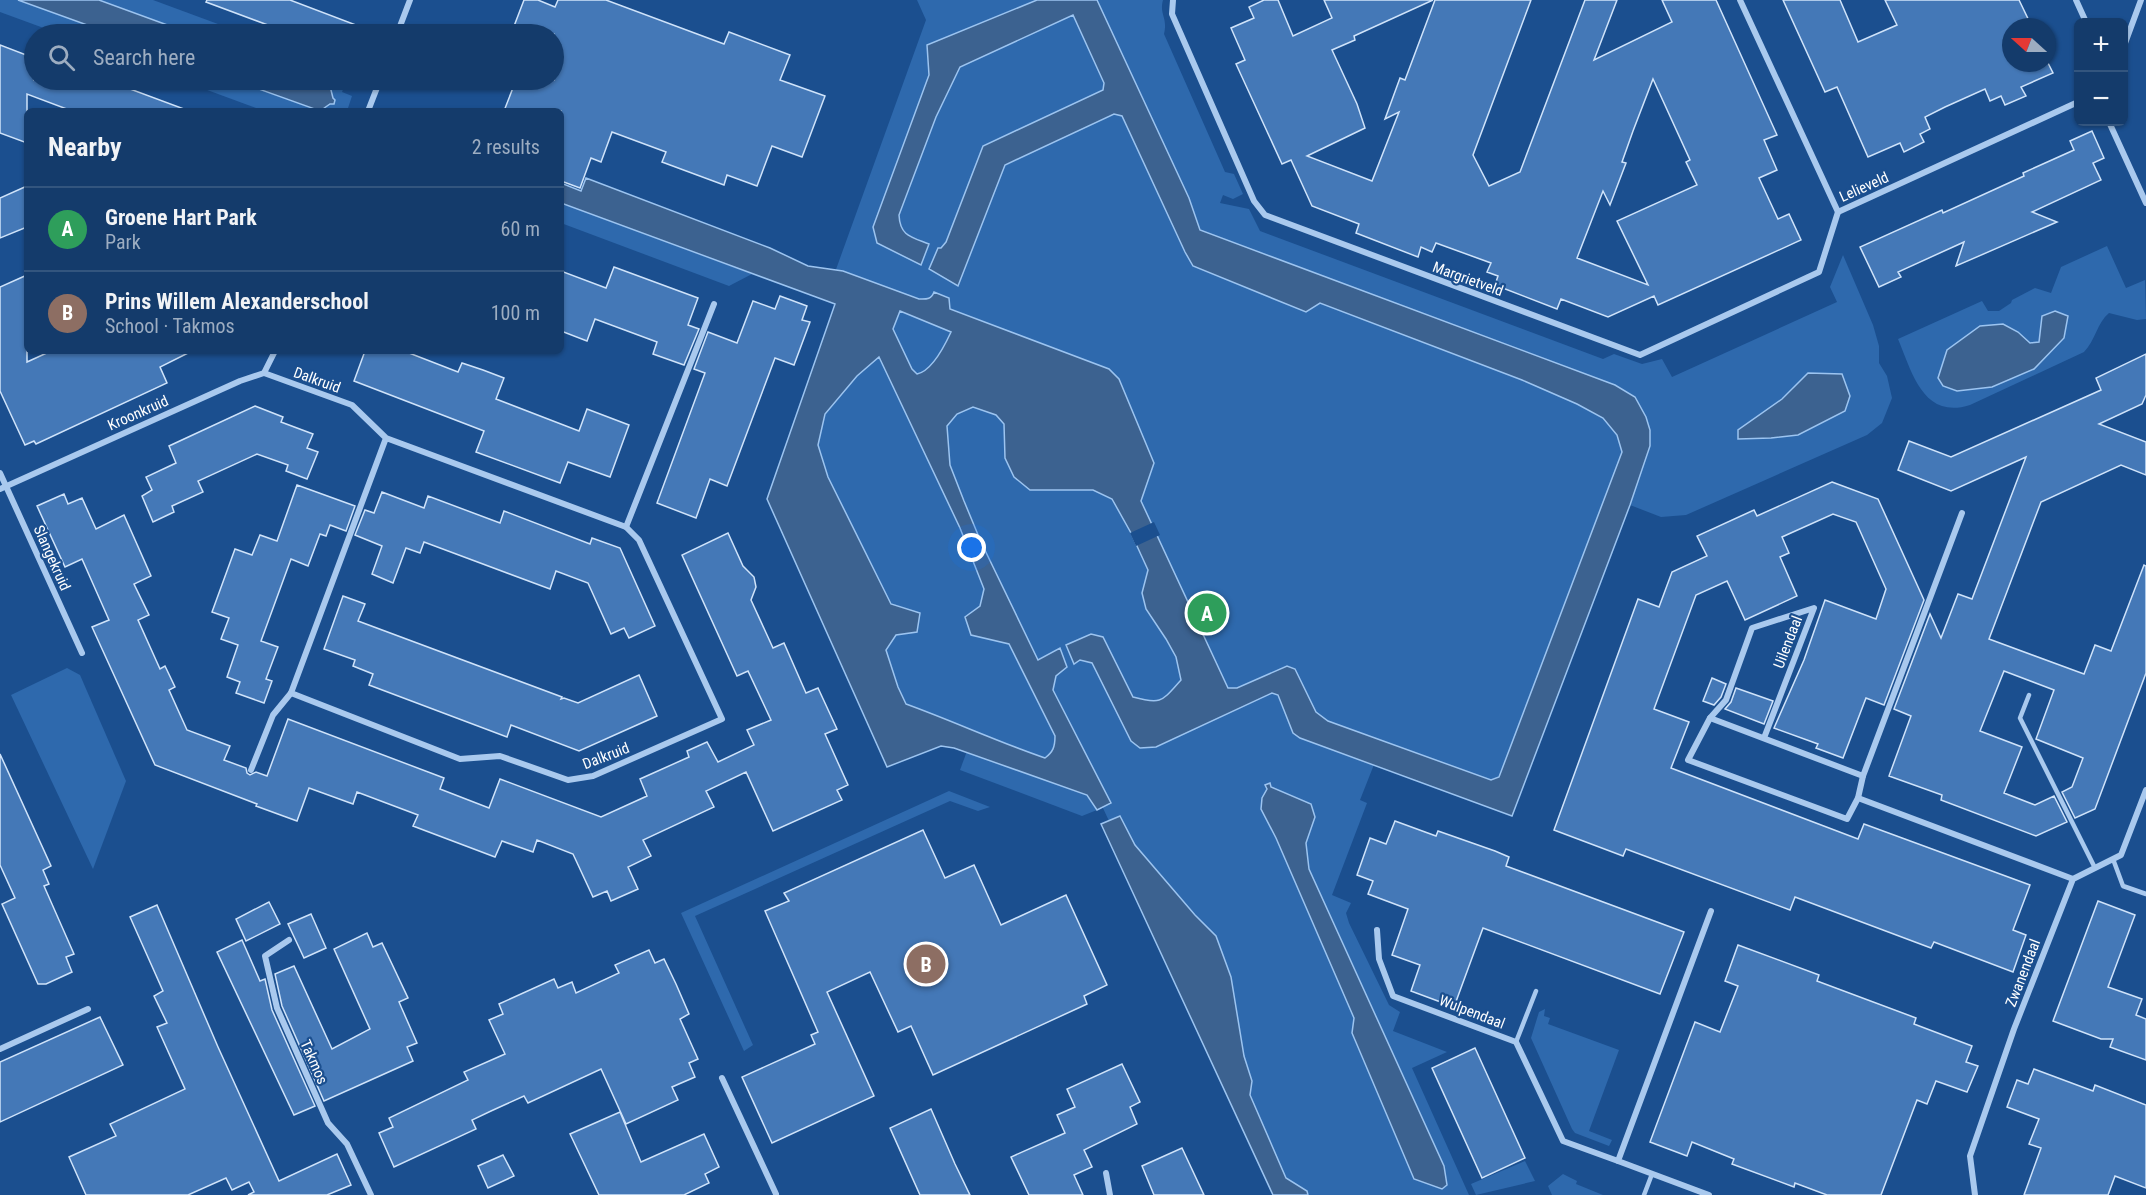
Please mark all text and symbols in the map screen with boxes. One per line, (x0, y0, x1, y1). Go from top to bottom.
north arrow (2002, 18, 2056, 72)
map controls (2074, 18, 2128, 126)
button: + (2074, 18, 2128, 72)
search box (24, 24, 564, 90)
icon: search (45, 41, 78, 74)
text: Search here (93, 45, 195, 70)
button: − (2074, 72, 2128, 126)
text: Nearby (48, 132, 122, 162)
text: 2 results (472, 135, 540, 159)
street label: Lelieveld (1836, 168, 1892, 206)
text: Groene Hart Park (105, 205, 257, 230)
text: A (62, 217, 73, 241)
text: 60 m (501, 217, 540, 241)
text: Park (105, 230, 141, 254)
street label: Margrietveld (1430, 258, 1506, 300)
text: Prins Willem Alexanderschool (105, 289, 369, 314)
text: B (62, 301, 73, 325)
text: 100 m (491, 301, 540, 325)
text: School · Takmos (105, 314, 235, 338)
street label: Dalkruid (291, 363, 343, 397)
street label: Kroonkruid (105, 392, 171, 434)
street label: Slangekruid (30, 523, 74, 593)
your location (957, 533, 986, 562)
pin: A (1188, 590, 1226, 636)
street label: Uilendaal (1770, 613, 1806, 671)
street label: Dalkruid (580, 739, 632, 773)
street label: Zwanendaal (2002, 936, 2044, 1010)
pin: B (906, 942, 946, 986)
street label: Wulpendaal (1437, 991, 1507, 1033)
street label: Takmos (296, 1037, 332, 1087)

